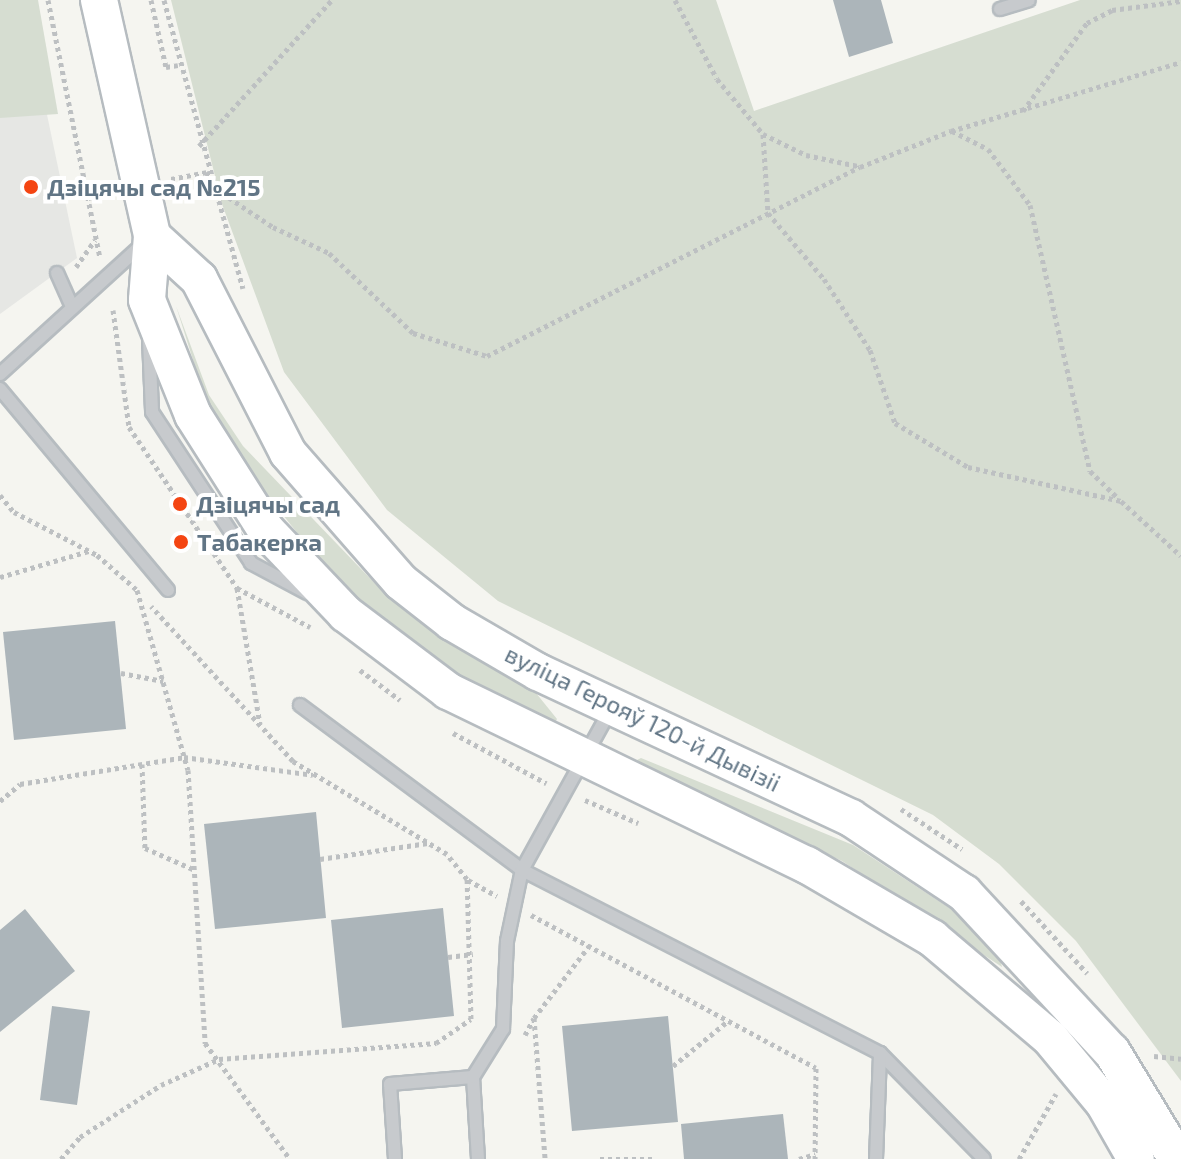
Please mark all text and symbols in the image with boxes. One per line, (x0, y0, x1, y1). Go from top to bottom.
place label: Дзіцячы сад №215 (47, 173, 260, 201)
marker: Дзіцячы сад №215 (22, 178, 40, 196)
place label: Дзіцячы сад (196, 490, 340, 518)
marker: Дзіцячы сад (171, 495, 189, 513)
place label: Табакерка (197, 528, 322, 556)
marker: Табакерка (172, 533, 190, 551)
street label: вуліца Герояў 120-й Дывізіі (501, 639, 785, 797)

